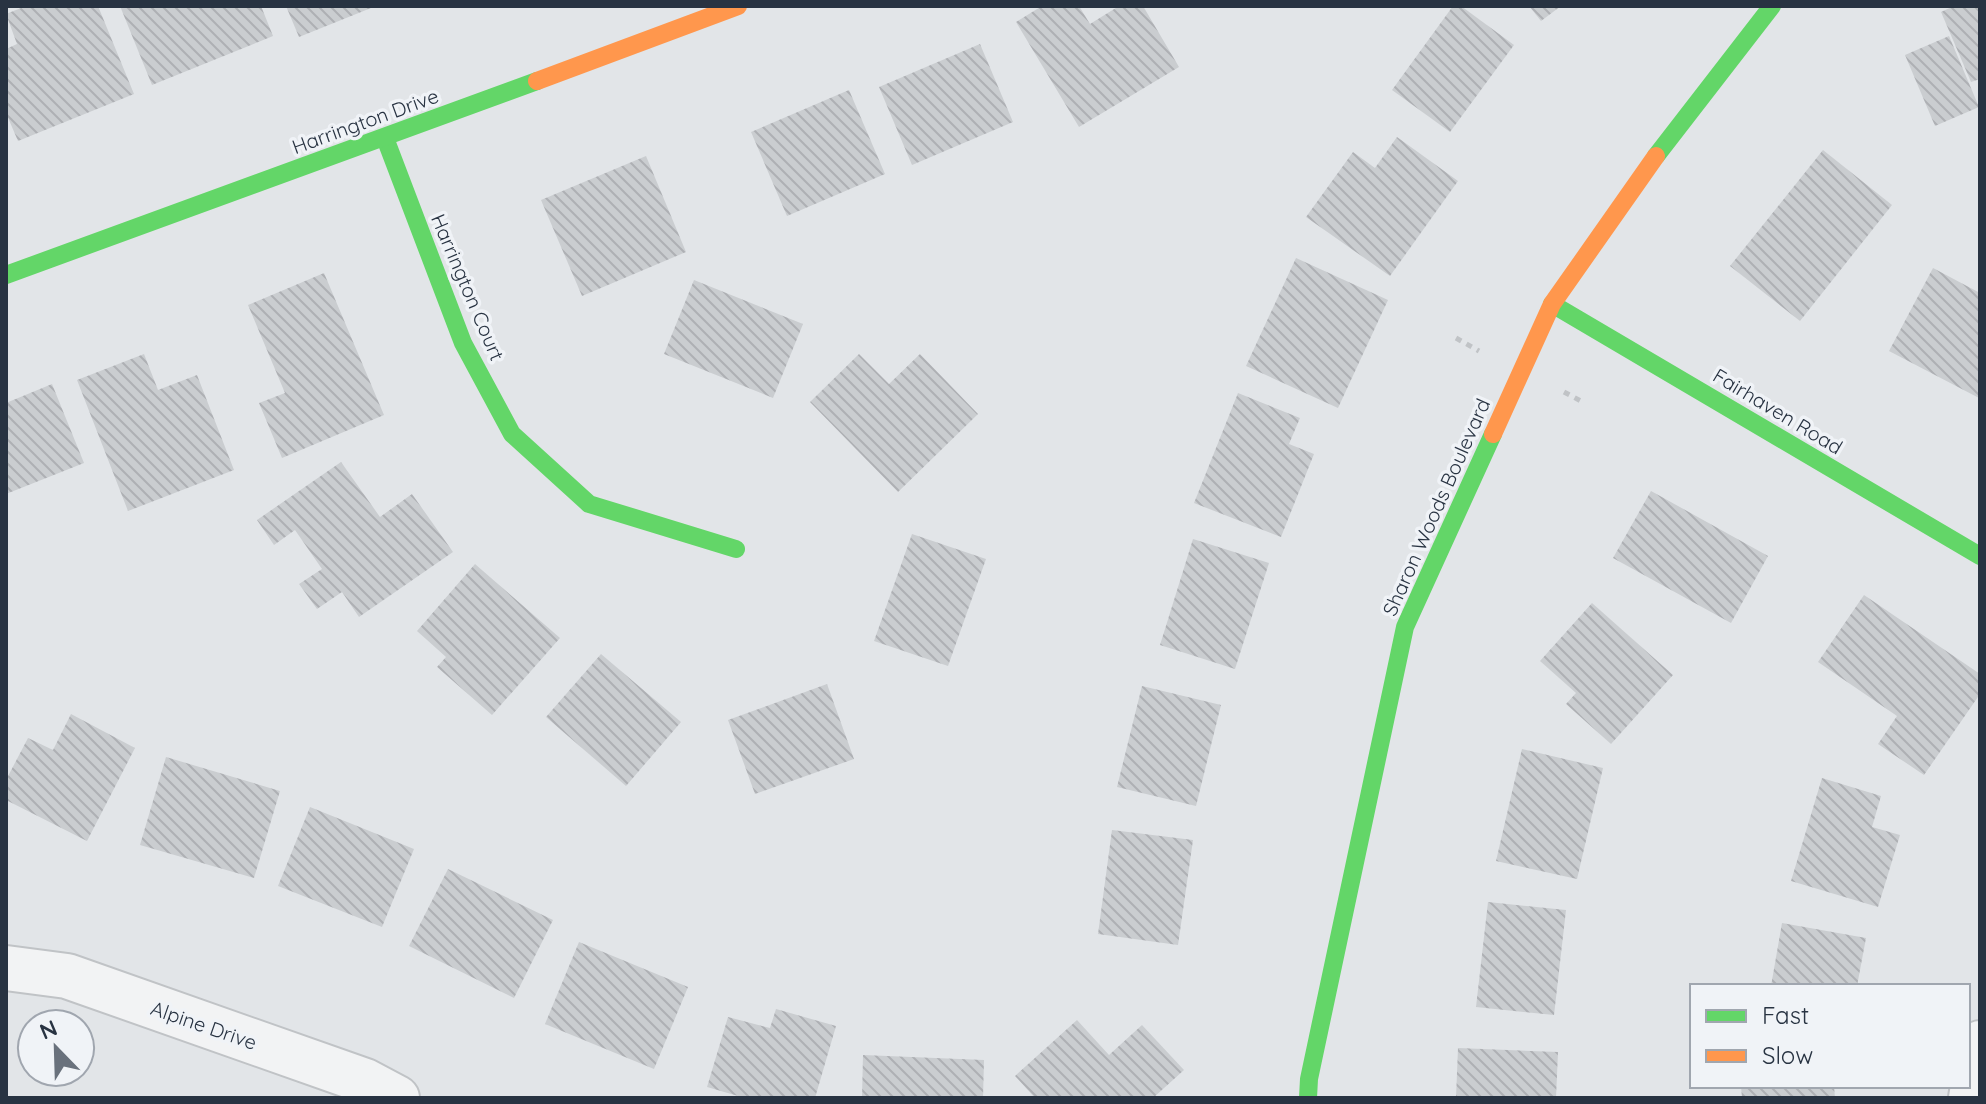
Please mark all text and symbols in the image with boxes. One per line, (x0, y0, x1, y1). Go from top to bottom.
street label: Harrington Drive (288, 83, 442, 159)
street label: Harrington Court (426, 210, 510, 364)
street label: Fairhaven Road (1709, 363, 1847, 459)
street label: Sharon Woods Boulevard (1377, 394, 1495, 620)
legend (1690, 984, 1970, 1088)
street label: Alpine Drive (148, 995, 260, 1055)
text: Fast (1762, 1000, 1809, 1030)
north arrow (16, 1008, 96, 1088)
text: N (35, 1014, 61, 1046)
text: Slow (1762, 1040, 1813, 1070)

